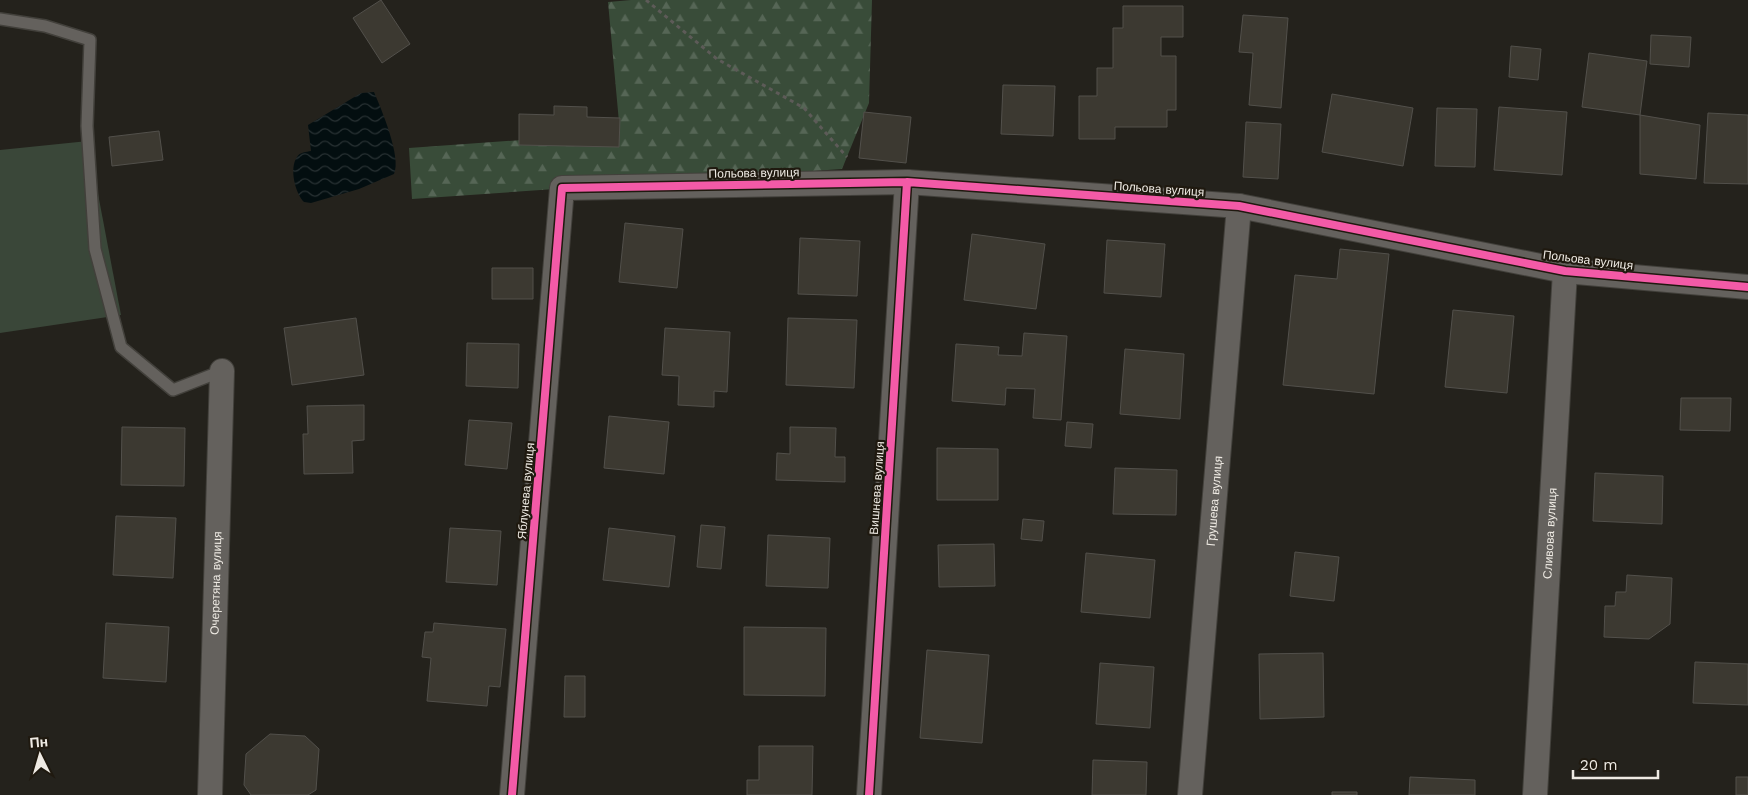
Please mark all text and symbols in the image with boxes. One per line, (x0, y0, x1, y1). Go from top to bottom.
street label: Польова вулиця (708, 165, 800, 181)
street label: Польова вулиця (1113, 179, 1205, 199)
street label: Польова вулиця (1542, 248, 1634, 272)
street label: Вишнева вулиця (867, 441, 887, 535)
street label: Яблунева вулиця (515, 442, 537, 540)
street label: Грушева вулиця (1204, 455, 1225, 547)
street label: Сливова вулиця (1540, 487, 1560, 579)
street label: Очеретяна вулиця (208, 531, 224, 635)
north arrow (15, 730, 65, 780)
text: Пн (29, 733, 49, 751)
scale bar (1573, 748, 1658, 780)
text: 20 m (1580, 756, 1618, 774)

